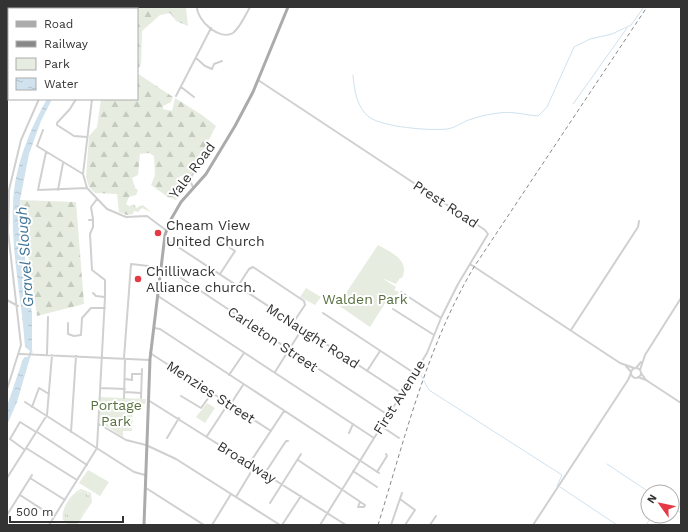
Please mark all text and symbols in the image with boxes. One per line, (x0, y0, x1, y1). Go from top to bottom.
legend (8, 8, 138, 100)
text: Road (44, 17, 73, 31)
text: Railway (44, 37, 89, 51)
text: Park (44, 57, 70, 71)
text: Water (44, 77, 79, 91)
street label: Yale Road (166, 139, 218, 201)
street label: Prest Road (410, 177, 482, 231)
water label: Gravel Slough (13, 206, 37, 308)
place label: Cheam View United Church (166, 217, 265, 249)
marker: Cheam View United Church (153, 228, 163, 238)
place label: Chilliwack Alliance church. (146, 263, 256, 295)
marker: Chilliwack Alliance church. (133, 274, 143, 284)
park label: Walden Park (322, 291, 408, 307)
street label: McNaught Road (264, 300, 362, 372)
street label: Carleton Street (225, 303, 321, 375)
street label: Menzies Street (164, 357, 258, 427)
street label: First Avenue (370, 357, 428, 437)
park label: Portage Park (90, 397, 142, 429)
street label: Broadway (215, 438, 280, 487)
north arrow (640, 484, 680, 524)
text: N (644, 492, 660, 506)
scale bar (10, 498, 123, 524)
text: 500 m (16, 505, 53, 519)

